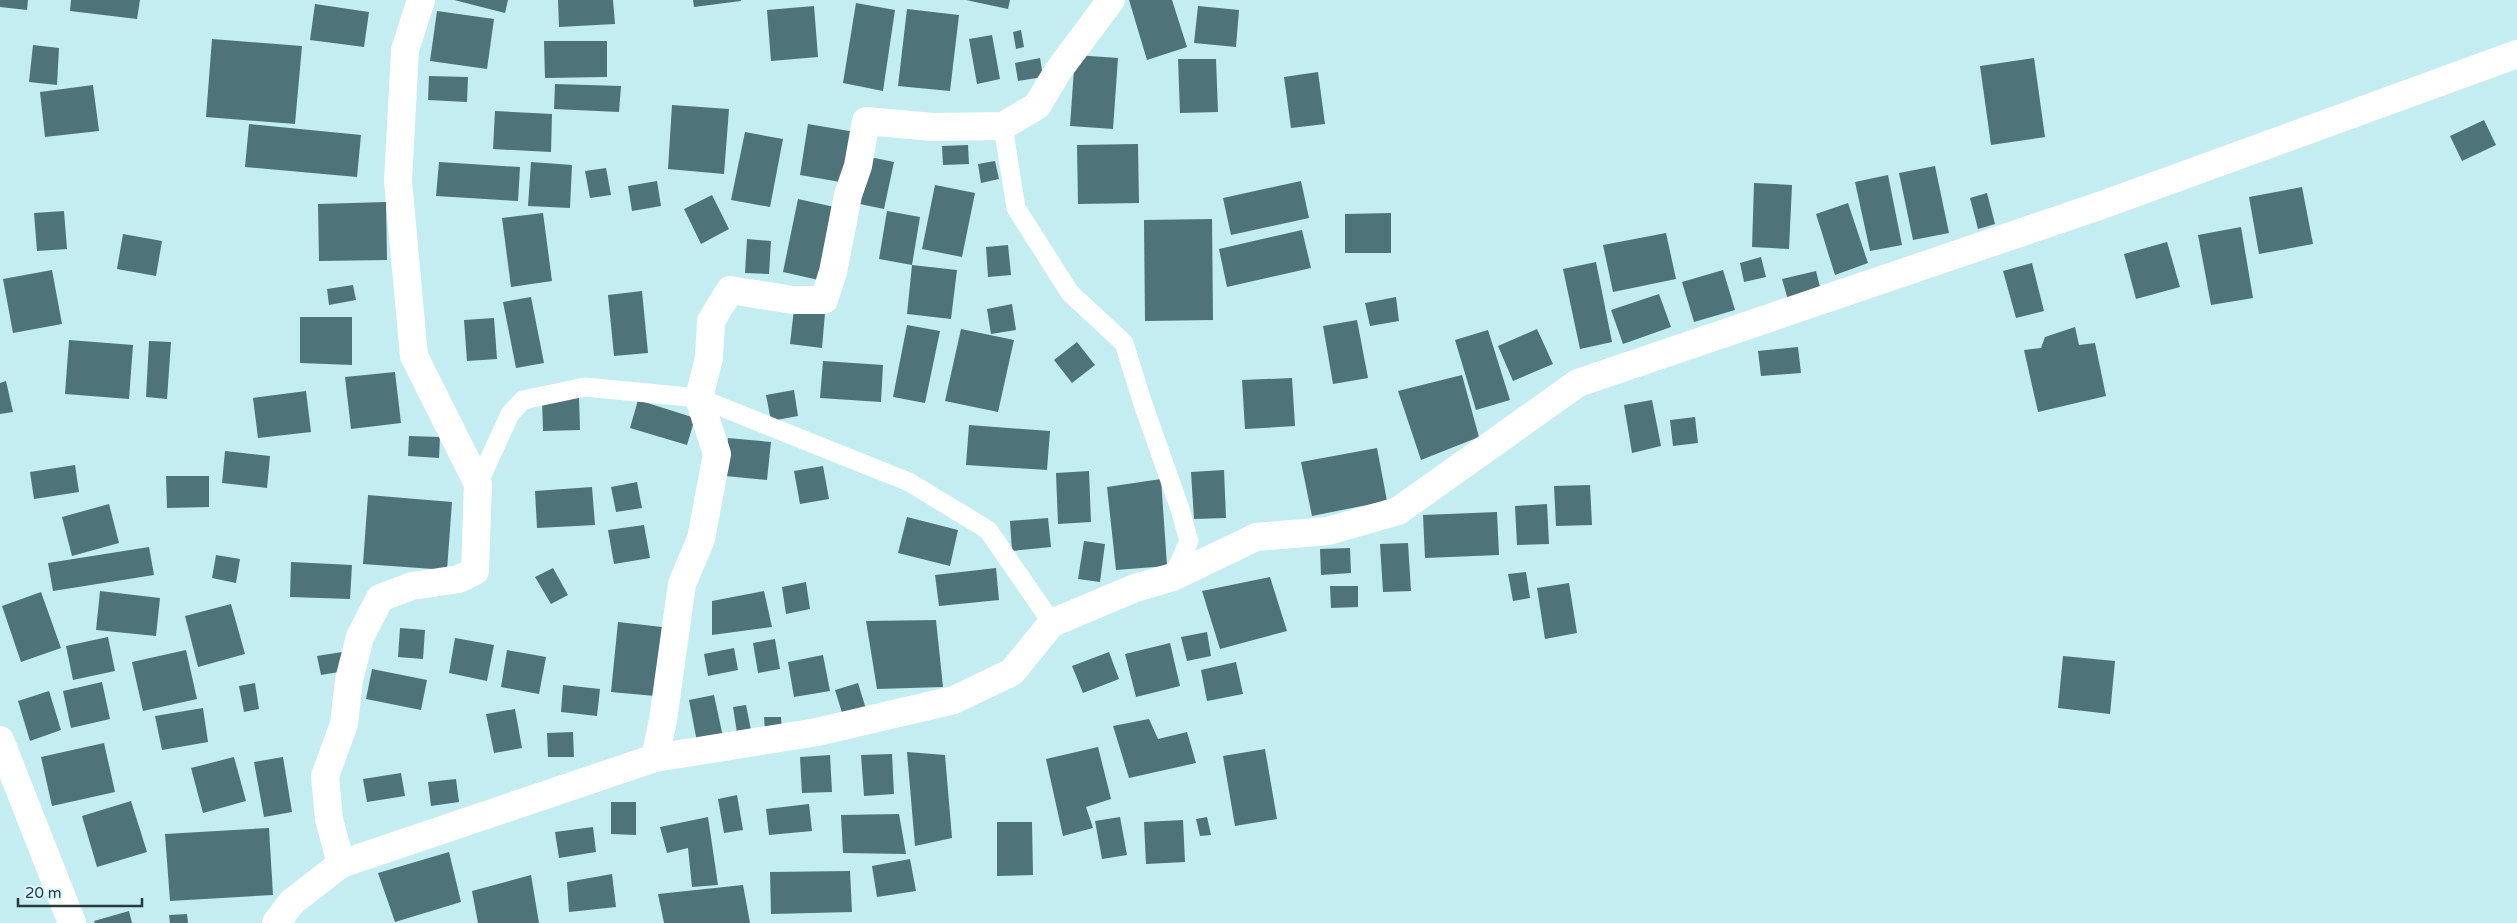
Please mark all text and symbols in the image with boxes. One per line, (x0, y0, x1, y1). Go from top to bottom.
scale bar (18, 876, 141, 908)
text: 20 m (25, 884, 62, 902)

